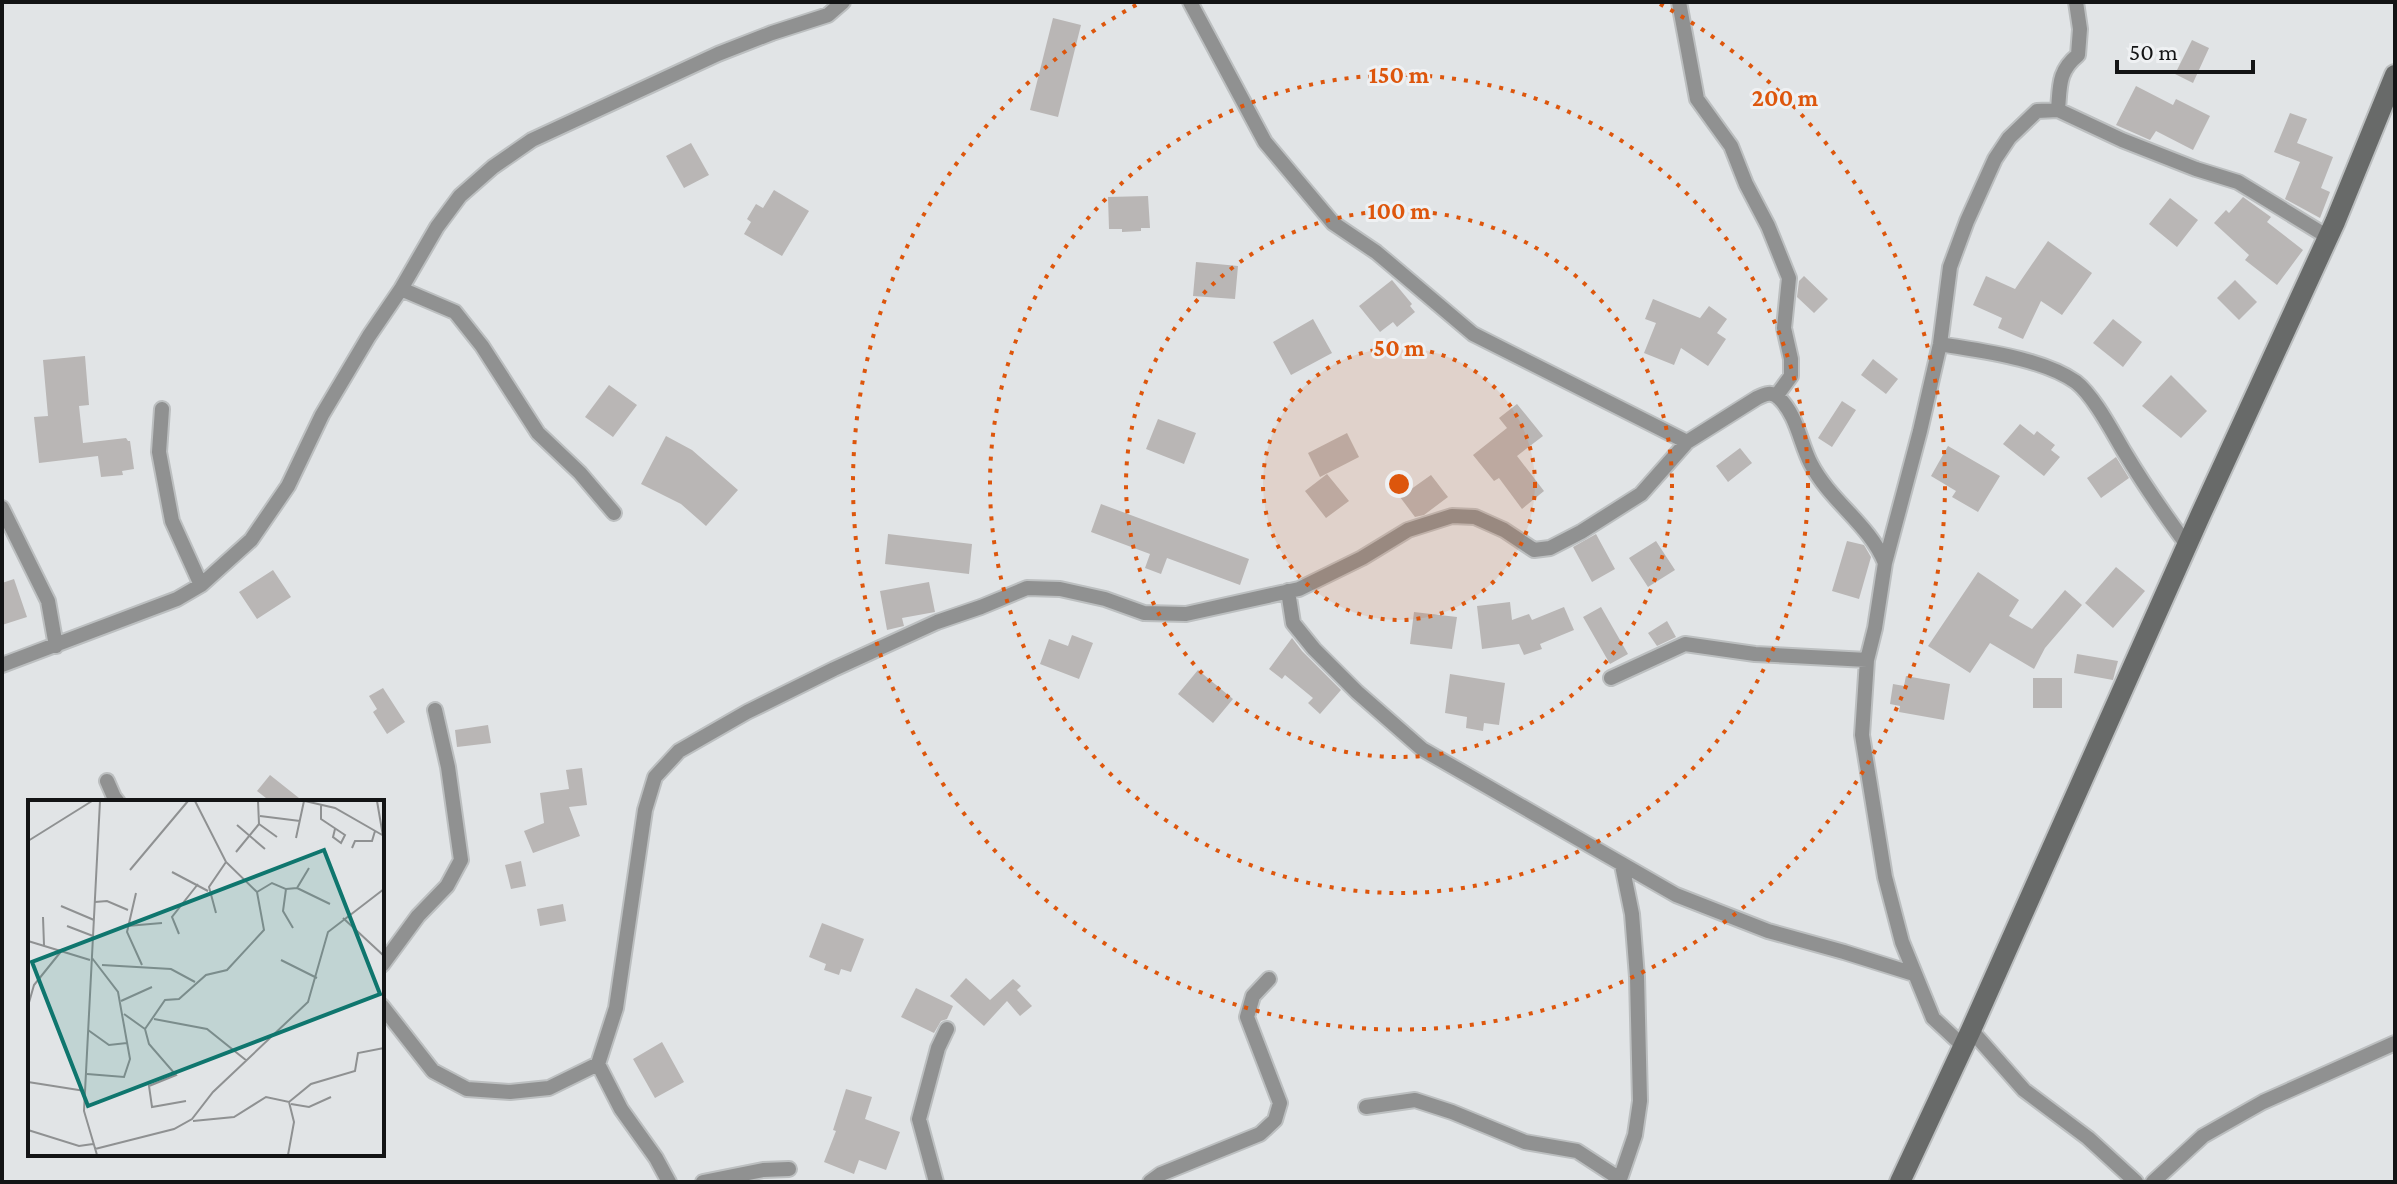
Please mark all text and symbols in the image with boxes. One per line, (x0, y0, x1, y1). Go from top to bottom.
scale bar (2117, 24, 2253, 74)
text: 50 m (2129, 38, 2178, 65)
text: 150 m (1369, 61, 1430, 88)
text: 200 m (1752, 84, 1819, 111)
text: 100 m (1367, 197, 1431, 224)
text: 50 m (1373, 334, 1425, 361)
centre of rings (1385, 470, 1413, 498)
inset map (28, 800, 384, 1156)

